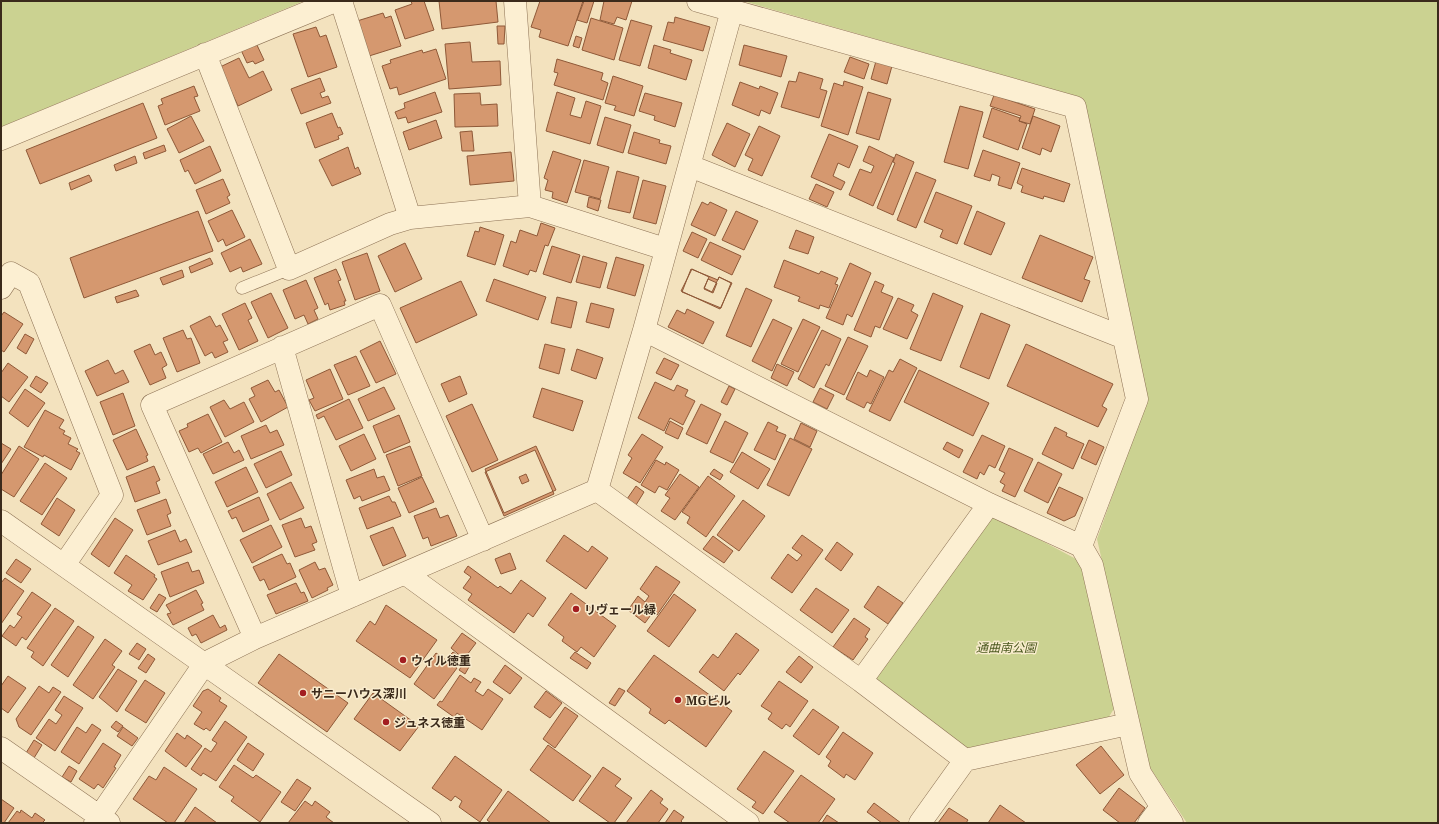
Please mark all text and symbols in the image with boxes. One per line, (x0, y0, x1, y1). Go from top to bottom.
place label: リヴェール緑 (584, 601, 656, 618)
marker: リヴェール緑 (571, 604, 581, 614)
park label: 通曲南公園 (976, 639, 1038, 656)
place label: ウィル徳重 (411, 652, 471, 669)
marker: ウィル徳重 (398, 655, 408, 665)
place label: サニーハウス深川 (311, 685, 407, 702)
marker: サニーハウス深川 (298, 688, 308, 698)
place label: MGビル (686, 692, 731, 709)
marker: MGビル (673, 695, 683, 705)
place label: ジュネス徳重 (394, 714, 465, 731)
marker: ジュネス徳重 (381, 717, 391, 727)

